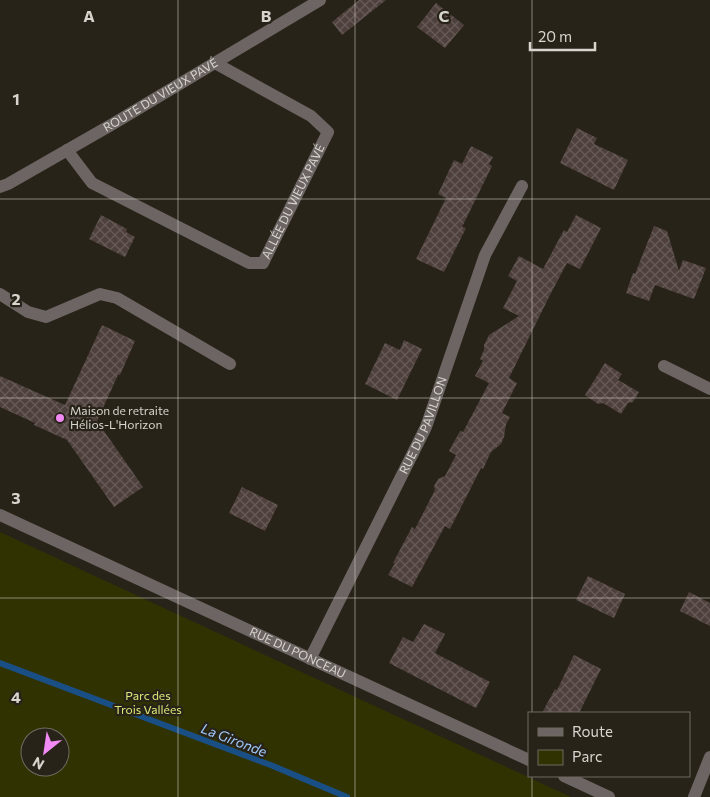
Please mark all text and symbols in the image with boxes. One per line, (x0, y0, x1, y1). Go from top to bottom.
text: A (83, 6, 95, 25)
text: B (261, 6, 272, 25)
text: C (439, 6, 450, 25)
scale bar (530, 20, 595, 52)
text: 20 m (538, 27, 572, 45)
street label: ROUTE DU VIEUX PAVÉ (100, 55, 220, 134)
text: 1 (12, 89, 20, 108)
street label: ALLÉE DU VIEUX PAVÉ (258, 142, 327, 261)
text: 2 (11, 289, 21, 308)
street label: RUE DU PAVILLON (396, 374, 449, 476)
place label: Maison de retraite Hélios-L'Horizon (70, 403, 169, 431)
marker: Maison de retraite Hélios-L'Horizon (54, 412, 66, 424)
text: 3 (11, 488, 21, 507)
street label: RUE DU PONCEAU (248, 624, 348, 680)
text: 4 (11, 687, 21, 706)
park label: Parc des Trois Vallées (114, 688, 182, 716)
legend (528, 712, 690, 777)
water label: La Gironde (199, 719, 270, 760)
text: Route (572, 722, 613, 740)
north arrow (20, 727, 70, 777)
text: Parc (572, 747, 602, 765)
text: N (29, 754, 47, 774)

